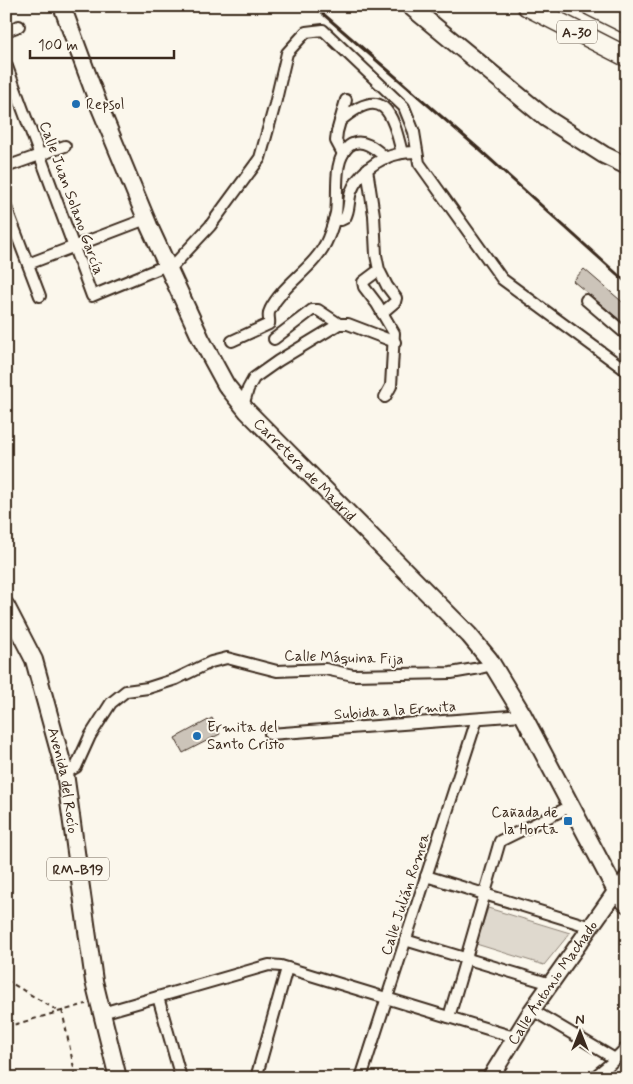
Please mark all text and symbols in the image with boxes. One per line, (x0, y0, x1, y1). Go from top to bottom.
road number: A-30 (557, 21, 597, 44)
scale bar (30, 28, 174, 60)
text: 100 m (38, 36, 78, 56)
place label: Repsol (86, 95, 124, 115)
marker: Repsol (70, 98, 82, 110)
street label: Calle Juan Solano García (34, 119, 108, 278)
street label: Carretera de Madrid (249, 414, 360, 526)
street label: Calle Máquina Fija (284, 646, 404, 670)
street label: Subida a la Ermita (333, 697, 457, 725)
place label: Ermita del Santo Cristo (207, 718, 284, 755)
street label: Avenida del Rocío (42, 725, 82, 835)
marker: Ermita del Santo Cristo (191, 730, 203, 742)
place label: Cañada de la Horta (491, 803, 559, 840)
marker: Cañada de la Horta (562, 815, 574, 827)
street label: Calle Julián Romea (377, 829, 436, 958)
road number: RM-B19 (47, 858, 109, 881)
street label: Calle Antonio Machado (504, 917, 603, 1049)
north arrow (556, 1006, 606, 1056)
text: N (575, 1011, 585, 1029)

